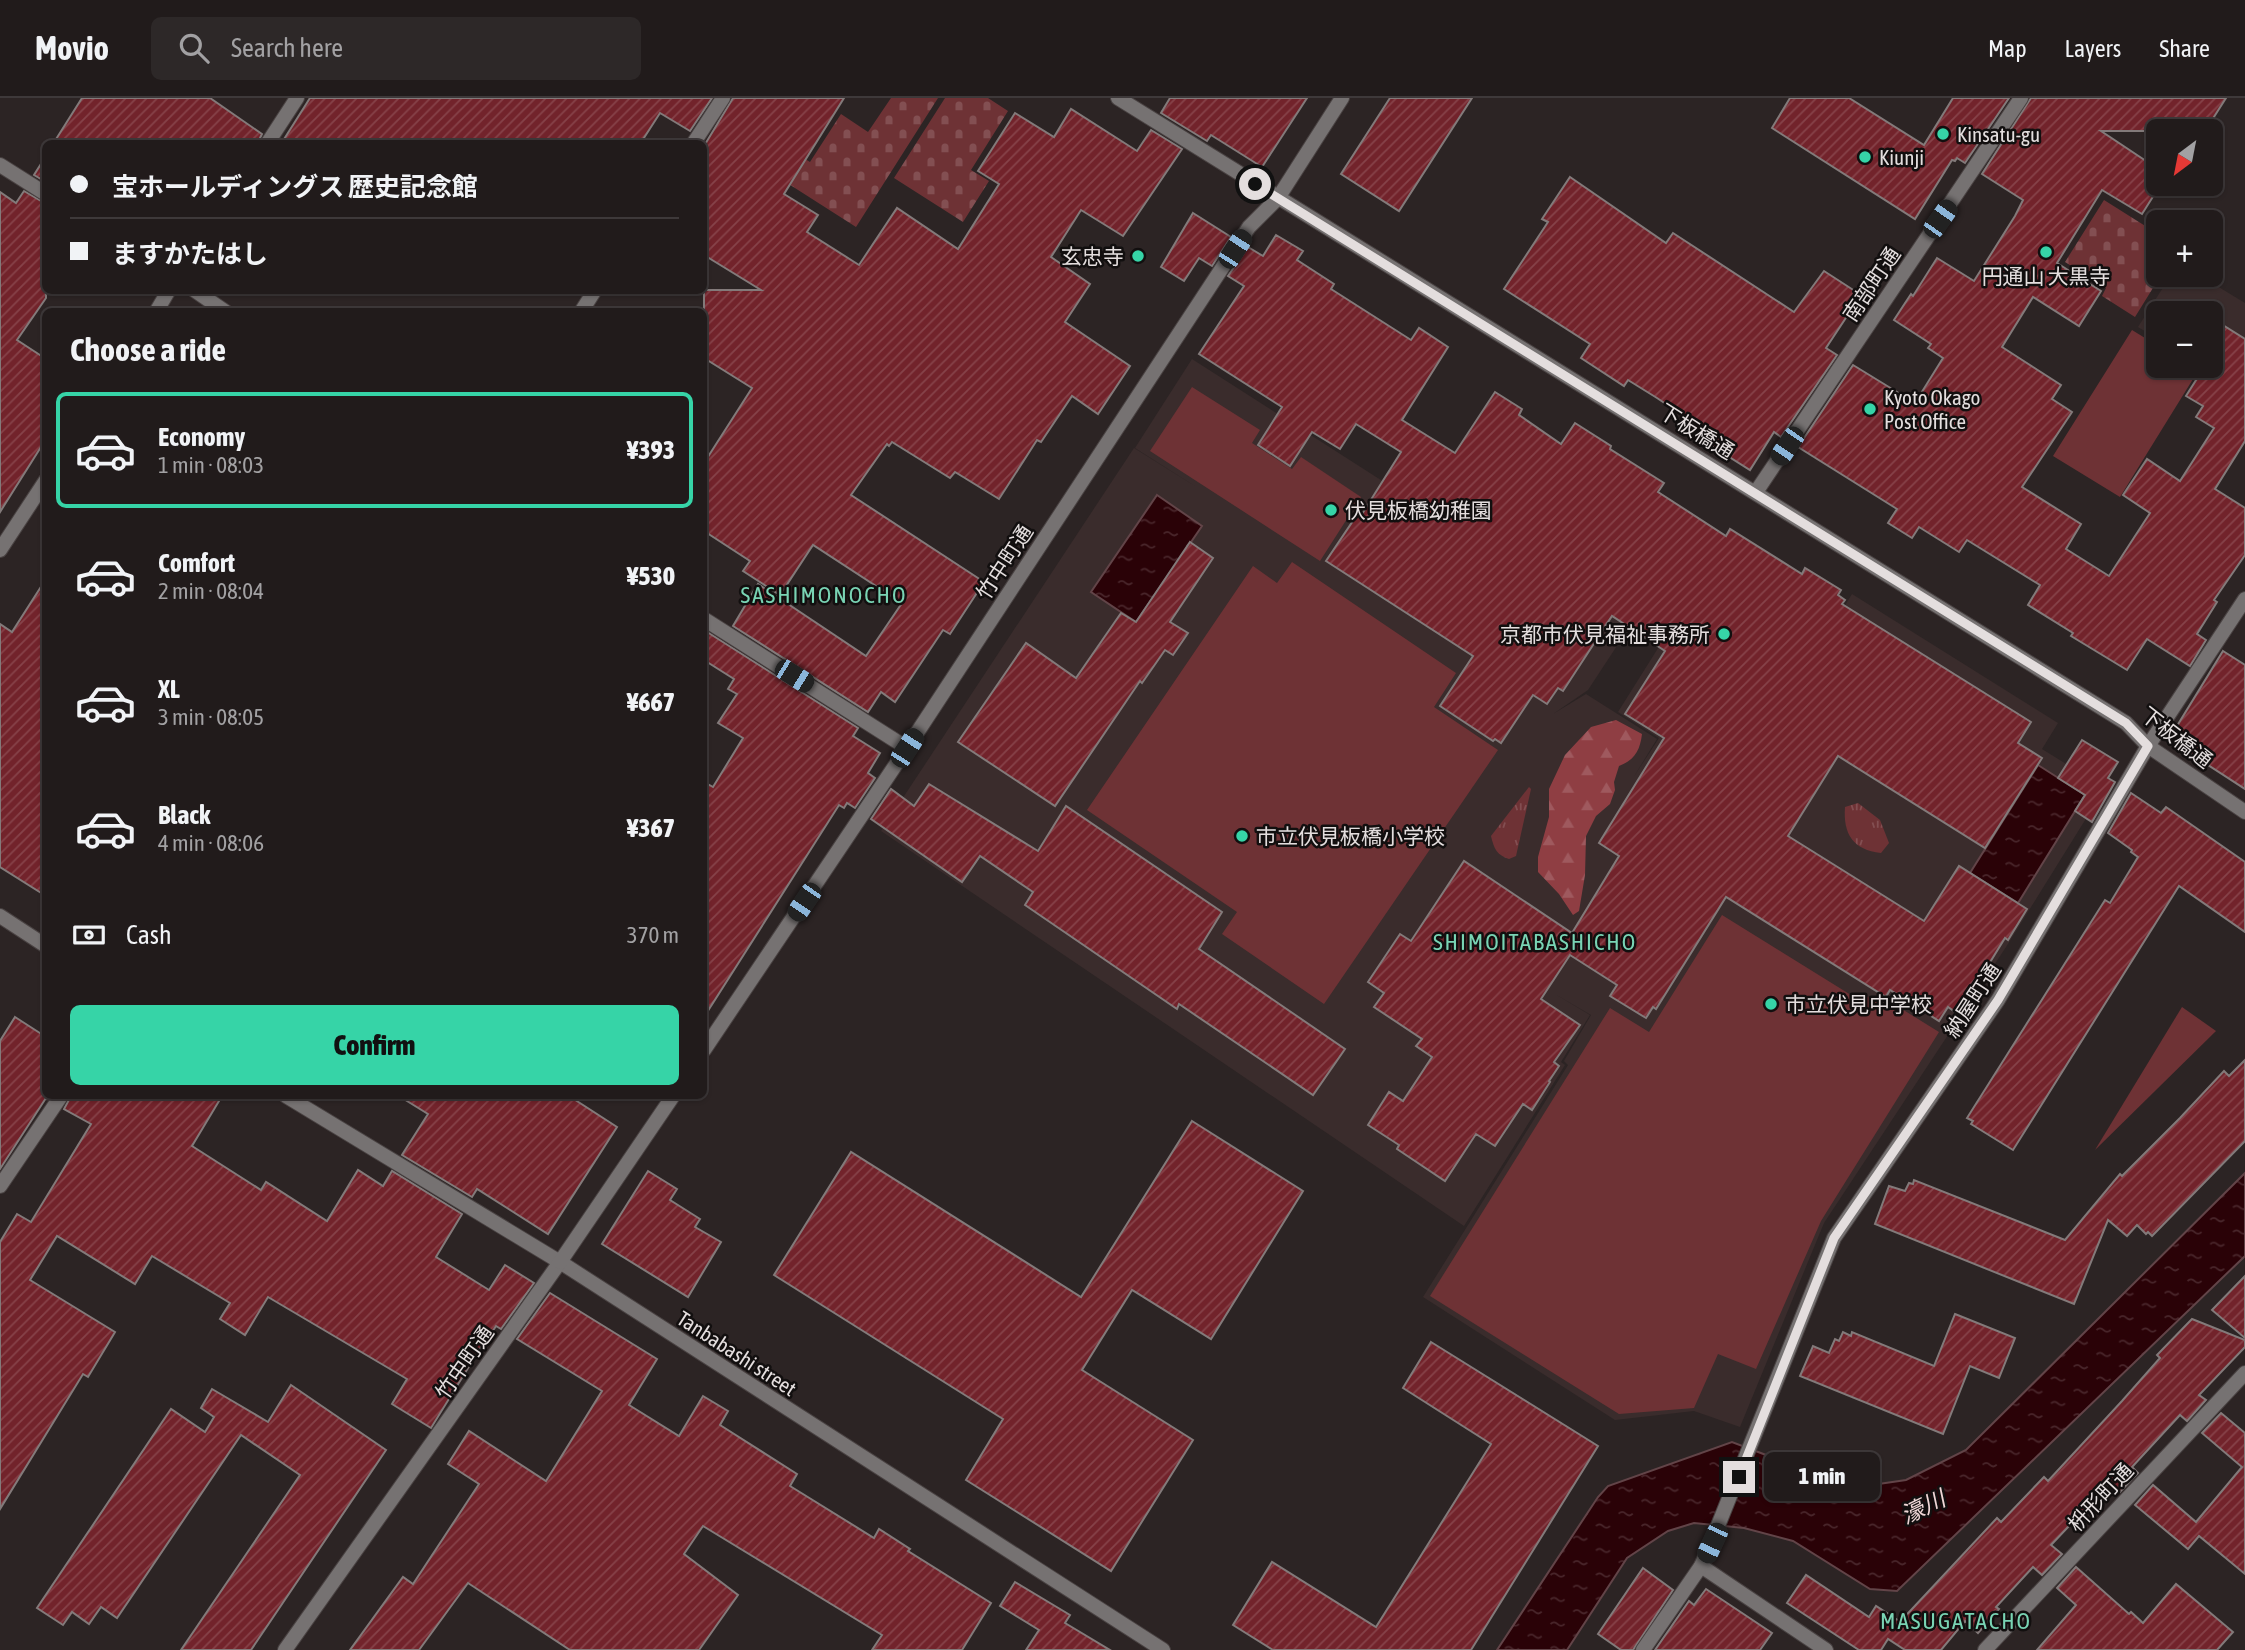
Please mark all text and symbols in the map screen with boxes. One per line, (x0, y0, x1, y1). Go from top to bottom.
search box (151, 17, 641, 80)
text: Movio (35, 29, 109, 67)
icon: search (175, 29, 213, 67)
text: Search here (231, 33, 343, 63)
text: Map (1988, 35, 2027, 62)
text: Layers (2065, 35, 2121, 62)
text: Share (2159, 35, 2210, 62)
north arrow (2146, 119, 2222, 196)
map controls (2146, 119, 2223, 378)
place label: Kinsatu-gu (1957, 122, 2040, 146)
marker: Kinsatu-gu (1935, 126, 1951, 142)
place label: Kiunji (1879, 145, 1924, 169)
marker: Kiunji (1857, 149, 1873, 165)
route start (1239, 168, 1271, 200)
text: 宝ホールディングス 歴史記念館 (112, 172, 478, 202)
car (1920, 196, 1961, 242)
button: + (2146, 210, 2223, 287)
car (1215, 226, 1256, 272)
text: ますかたはし (112, 239, 268, 269)
street label: 南部町通 (1838, 242, 1904, 326)
place label: 玄忠寺 (1061, 244, 1124, 268)
marker: 円通山 大黒寺 (2038, 244, 2054, 260)
marker: 玄忠寺 (1130, 248, 1146, 264)
place label: 円通山 大黒寺 (1982, 264, 2110, 288)
button: − (2146, 301, 2223, 378)
text: Choose a ride (70, 331, 226, 368)
place label: Kyoto Okago Post Office (1884, 385, 1980, 433)
street label: 下板橋通 (1655, 399, 1739, 463)
marker: Kyoto Okago Post Office (1862, 401, 1878, 417)
icon: car (74, 419, 137, 482)
text: Economy (158, 422, 245, 452)
car (1767, 423, 1808, 469)
text: ¥393 (627, 435, 675, 465)
text: 1 min · 08:03 (158, 452, 264, 478)
place label: 伏見板橋幼稚園 (1345, 498, 1492, 522)
marker: 伏見板橋幼稚園 (1323, 502, 1339, 518)
street label: 竹中町通 (971, 520, 1037, 604)
icon: car (74, 545, 137, 608)
text: Comfort (158, 548, 235, 578)
text: ¥530 (627, 561, 675, 591)
text: 2 min · 08:04 (158, 578, 264, 604)
district label: SASHIMONOCHO (741, 582, 907, 608)
place label: 京都市伏見福祉事務所 (1500, 622, 1710, 646)
marker: 京都市伏見福祉事務所 (1716, 626, 1732, 642)
car (771, 656, 818, 696)
icon: car (74, 671, 137, 734)
text: XL (158, 674, 180, 704)
text: ¥667 (627, 687, 675, 717)
street label: 下板橋通 (2137, 702, 2217, 772)
text: 3 min · 08:05 (158, 704, 264, 730)
car (887, 725, 928, 771)
icon: car (74, 797, 137, 860)
text: Black (158, 800, 210, 830)
text: ¥367 (627, 813, 675, 843)
place label: 市立伏見板橋小学校 (1256, 824, 1445, 848)
marker: 市立伏見板橋小学校 (1234, 828, 1250, 844)
text: 4 min · 08:06 (158, 830, 264, 856)
car (784, 879, 825, 925)
icon: cash (70, 916, 108, 954)
text: Cash (126, 920, 172, 950)
text: 370 m (627, 922, 679, 948)
district label: SHIMOITABASHICHO (1433, 929, 1637, 955)
street label: 納屋町通 (1939, 958, 2005, 1042)
place label: 市立伏見中学校 (1785, 992, 1932, 1016)
marker: 市立伏見中学校 (1763, 996, 1779, 1012)
button: Confirm (70, 1005, 679, 1085)
street label: Tanbabashi street (673, 1306, 801, 1400)
street label: 竹中町通 (430, 1321, 498, 1403)
callout: 1 min (1764, 1452, 1879, 1502)
street label: 枡形町通 (2063, 1458, 2137, 1536)
route end (1723, 1461, 1755, 1493)
text: 1 min (1799, 1463, 1845, 1489)
water label: 濠川 (1897, 1484, 1952, 1529)
car (1694, 1520, 1731, 1566)
district label: MASUGATACHO (1880, 1608, 2032, 1634)

